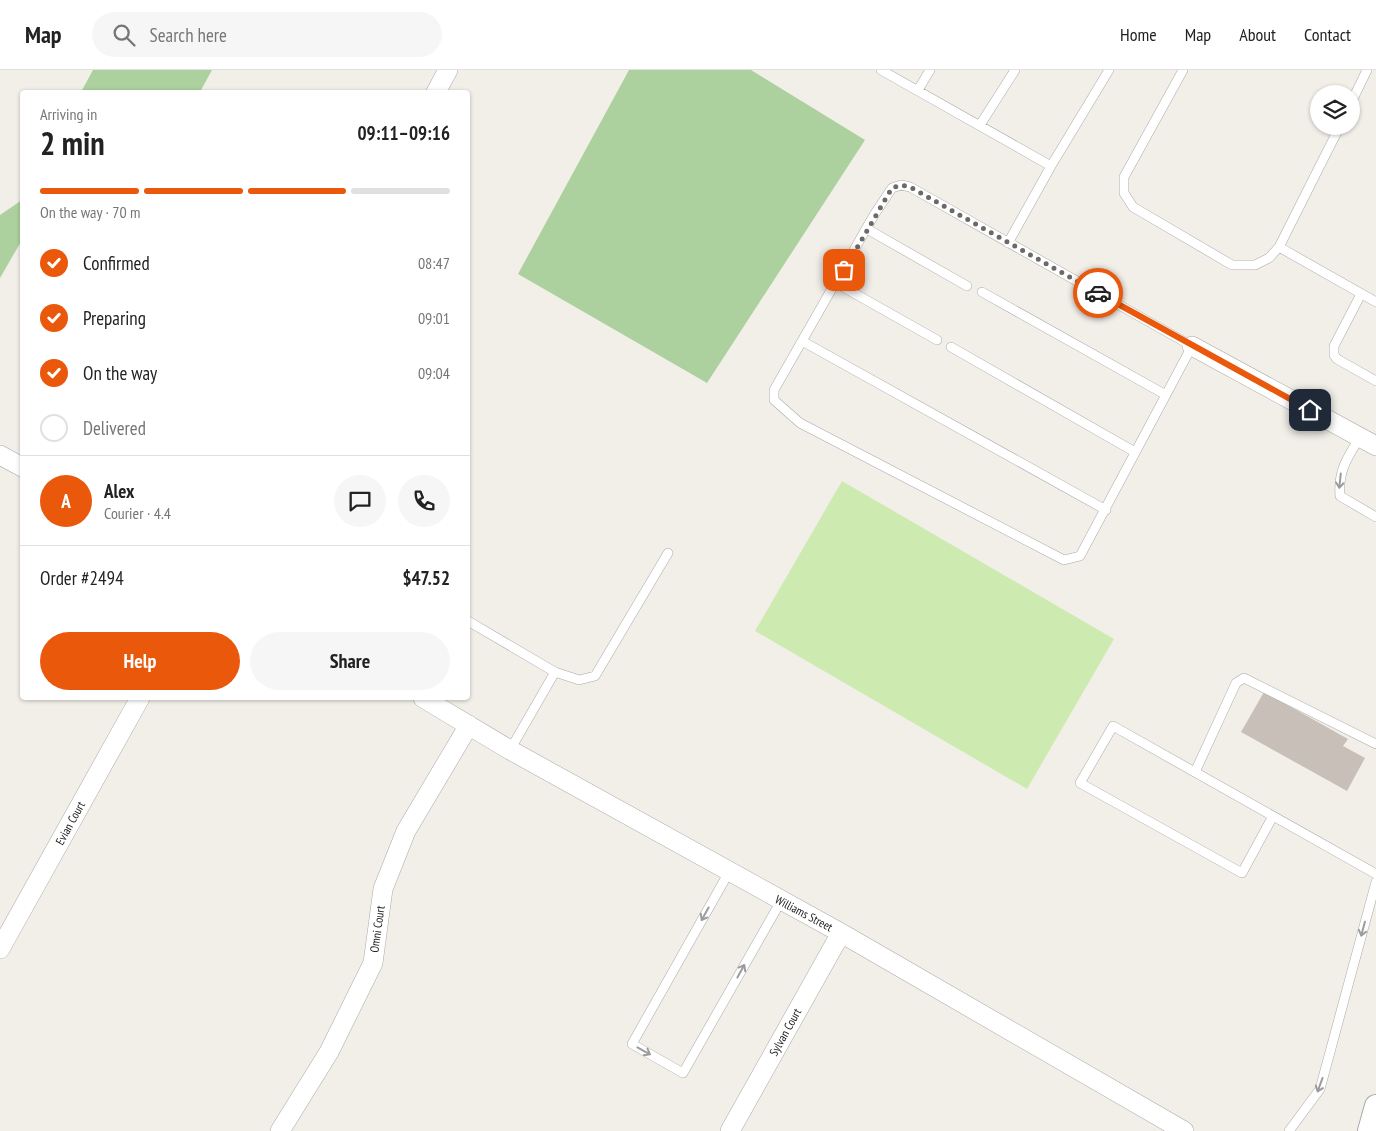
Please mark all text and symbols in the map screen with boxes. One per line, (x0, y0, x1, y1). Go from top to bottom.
search box (92, 12, 442, 57)
text: Map (25, 19, 62, 50)
icon: search (110, 21, 138, 49)
text: Search here (150, 23, 227, 47)
text: Home (1120, 23, 1157, 46)
text: Map (1185, 23, 1211, 46)
text: About (1239, 23, 1276, 46)
text: Contact (1304, 23, 1351, 46)
map controls (1310, 85, 1360, 135)
button: layers (1310, 85, 1360, 135)
text: Arriving in (40, 104, 97, 124)
text: 09:11–09:16 (357, 121, 450, 145)
text: 2 min (40, 122, 105, 164)
text: On the way · 70 m (40, 202, 140, 222)
icon: check (40, 249, 68, 277)
pin (823, 249, 865, 291)
text: Confirmed (83, 251, 150, 275)
text: 08:47 (418, 253, 450, 273)
icon: bag (830, 256, 858, 284)
courier (1073, 268, 1123, 318)
icon: car (1084, 279, 1112, 307)
icon: check (40, 304, 68, 332)
text: Preparing (83, 306, 146, 330)
text: 09:01 (418, 308, 450, 328)
icon: check (40, 359, 68, 387)
text: On the way (83, 361, 157, 385)
text: 09:04 (418, 363, 450, 383)
pin (1289, 389, 1331, 431)
icon: home (1296, 396, 1324, 424)
text: Delivered (83, 416, 146, 440)
one-way arrow (1335, 473, 1344, 489)
button: chat (334, 475, 386, 527)
button: phone (398, 475, 450, 527)
text: Alex (104, 479, 134, 503)
text: A (61, 489, 71, 513)
text: Courier · 4.4 (104, 503, 171, 523)
text: Order #2494 (40, 566, 124, 590)
text: $47.52 (402, 566, 450, 590)
button: Help (40, 632, 240, 690)
button: Share (250, 632, 450, 690)
street label: Evian Court (52, 798, 88, 847)
street label: Williams Street (773, 892, 836, 935)
street label: Omni Court (366, 904, 388, 953)
one-way arrow (700, 907, 710, 921)
one-way arrow (1358, 920, 1368, 936)
one-way arrow (737, 964, 746, 979)
street label: Sylvan Court (766, 1005, 805, 1058)
one-way arrow (636, 1047, 651, 1056)
one-way arrow (1315, 1077, 1324, 1092)

